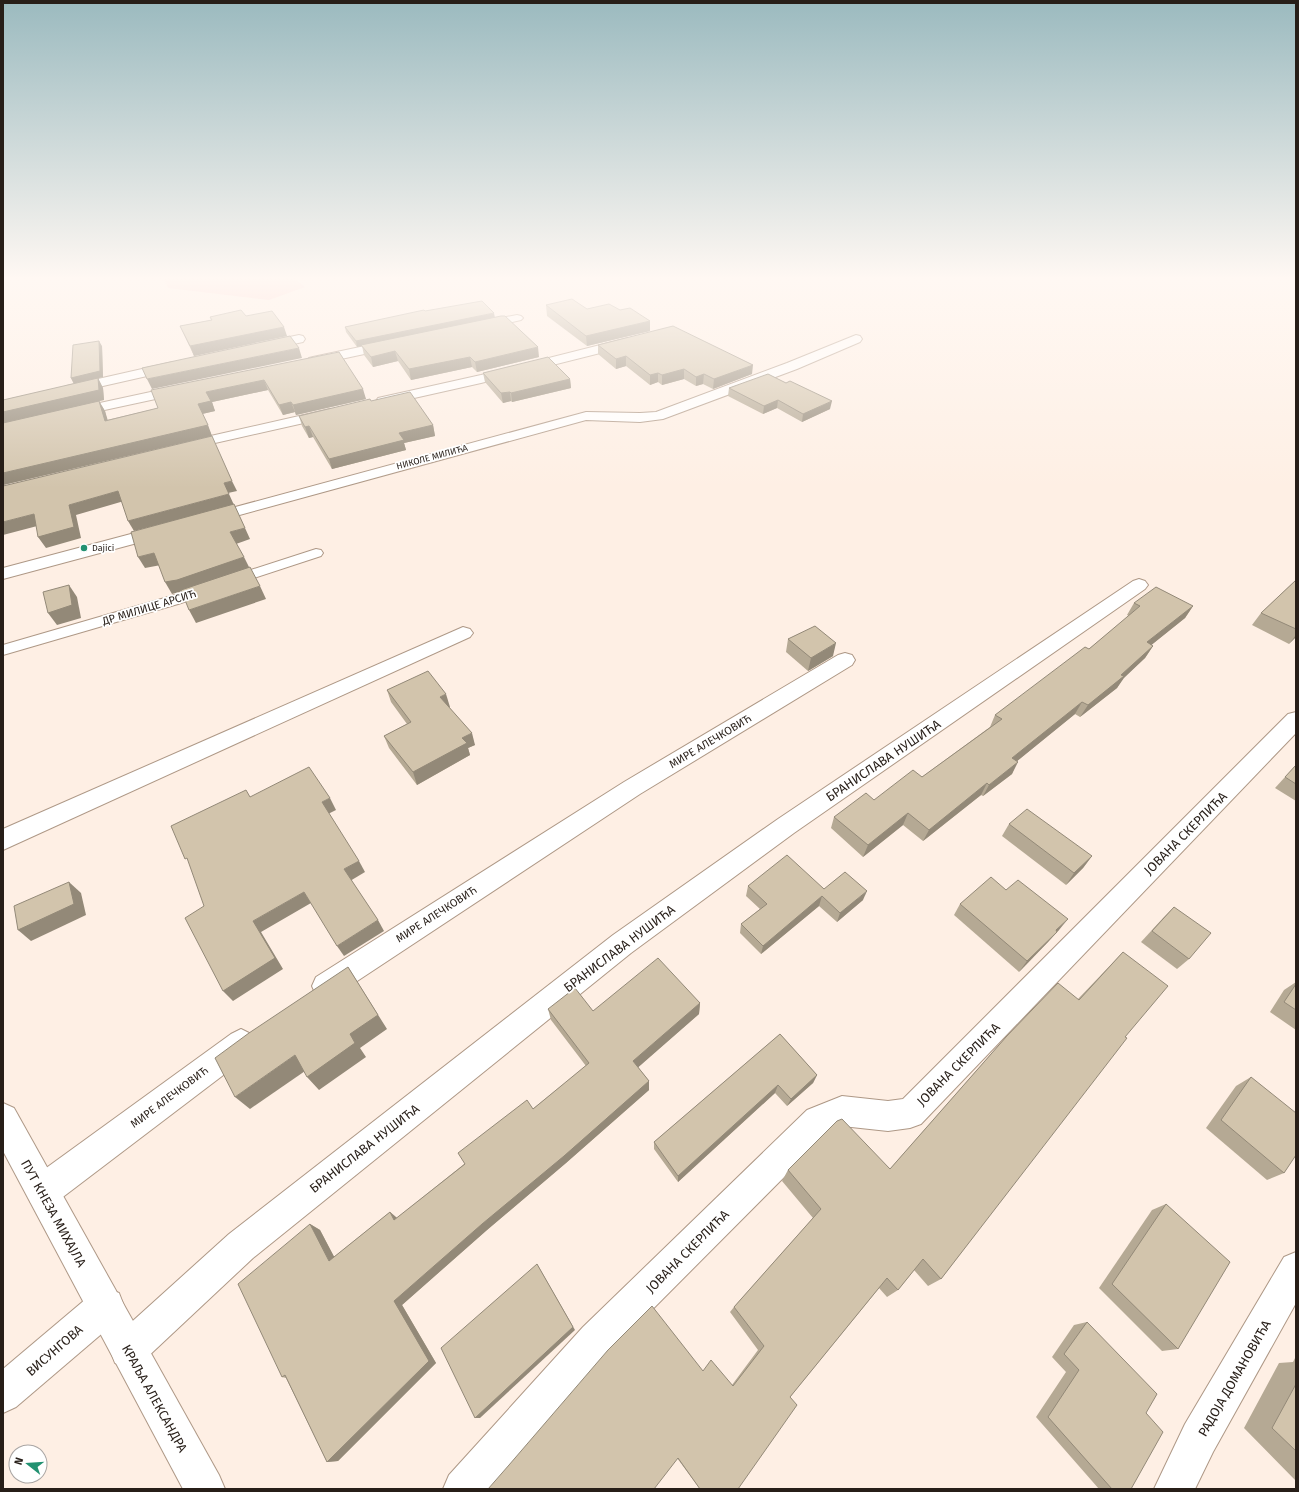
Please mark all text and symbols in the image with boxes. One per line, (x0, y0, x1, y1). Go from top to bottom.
street label: НИКОЛЕ МИЛИЋА (395, 442, 470, 471)
marker: Dajici (79, 543, 89, 553)
place label: Dajici (92, 543, 114, 553)
street label: ДР МИЛИЦЕ АРСИЋ (100, 587, 198, 628)
street label: МИРЕ АЛЕЧКОВИЋ (667, 712, 754, 771)
street label: БРАНИСЛАВА НУШИЋА (823, 716, 944, 804)
street label: ЈОВАНА СКЕРЛИЋА (1141, 788, 1230, 878)
street label: МИРЕ АЛЕЧКОВИЋ (394, 883, 479, 945)
street label: БРАНИСЛАВА НУШИЋА (561, 901, 678, 995)
street label: ЈОВАНА СКЕРЛИЋА (914, 1019, 1003, 1109)
street label: МИРЕ АЛЕЧКОВИЋ (128, 1064, 211, 1131)
street label: БРАНИСЛАВА НУШИЋА (306, 1101, 423, 1196)
street label: ПУТ КНЕЗА МИХАЈЛА (18, 1157, 90, 1270)
street label: ЈОВАНА СКЕРЛИЋА (643, 1206, 732, 1296)
street label: РАДОЈА ДОМАНОВИЋА (1195, 1317, 1274, 1439)
street label: ВИСУНГОВА (23, 1321, 86, 1379)
street label: КРАЉА АЛЕКСАНДРА (119, 1342, 191, 1455)
north arrow (8, 1444, 48, 1484)
text: N (12, 1456, 26, 1467)

